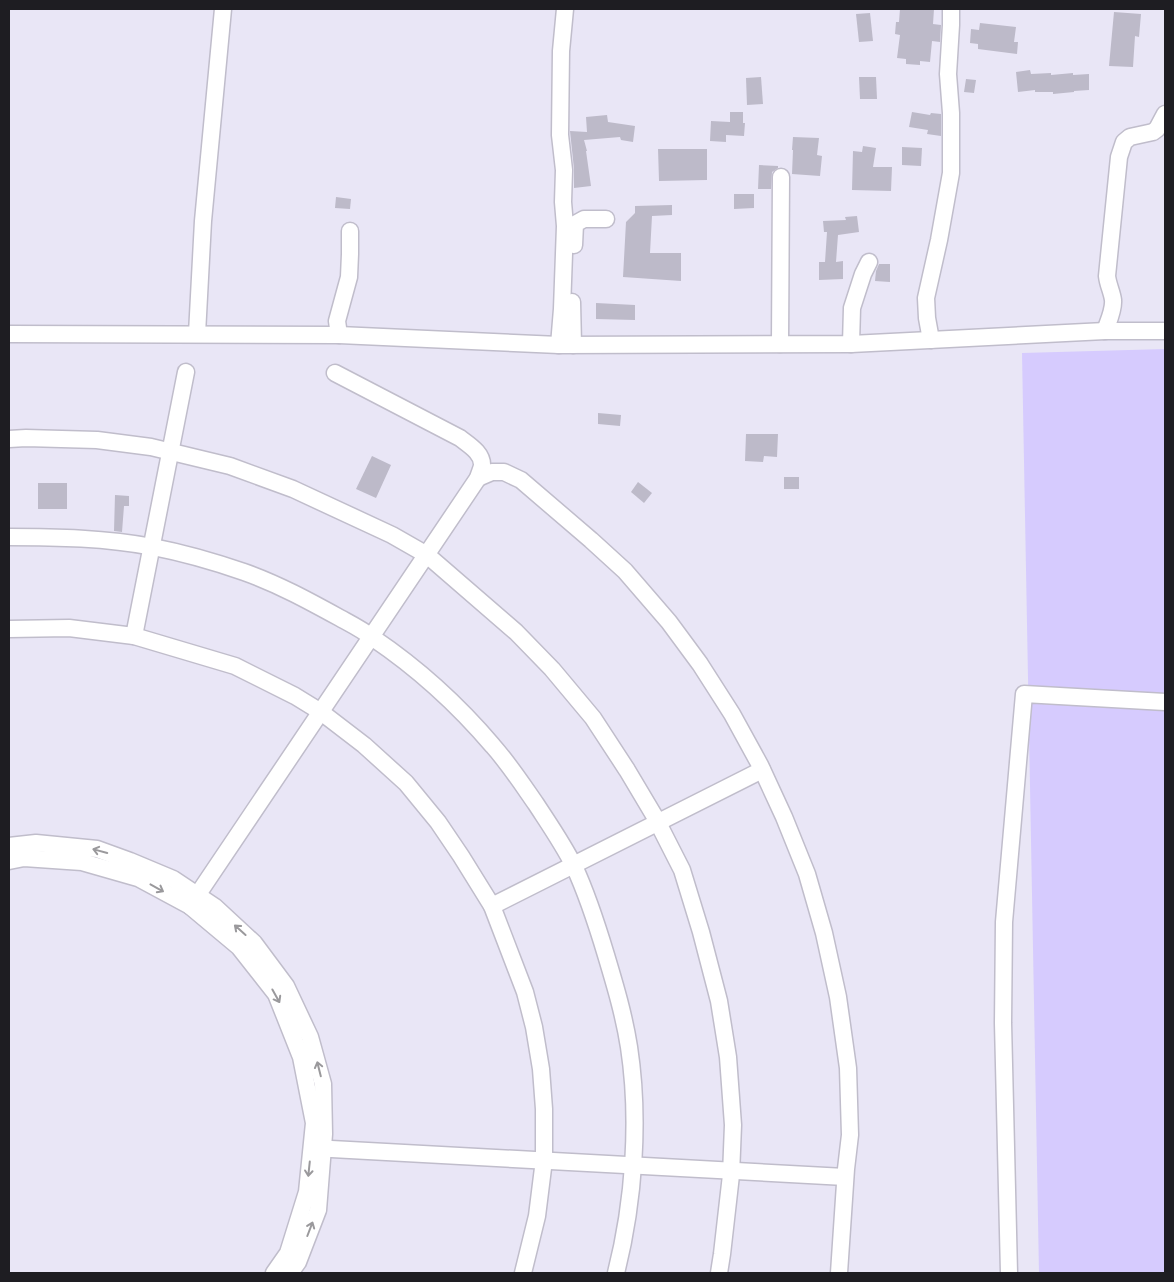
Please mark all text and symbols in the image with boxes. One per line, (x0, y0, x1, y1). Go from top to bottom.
one-way arrow (92, 846, 108, 855)
one-way arrow (150, 883, 165, 893)
one-way arrow (233, 924, 246, 936)
one-way arrow (271, 988, 281, 1003)
one-way arrow (313, 1061, 323, 1077)
one-way arrow (304, 1161, 314, 1177)
one-way arrow (306, 1222, 315, 1237)

